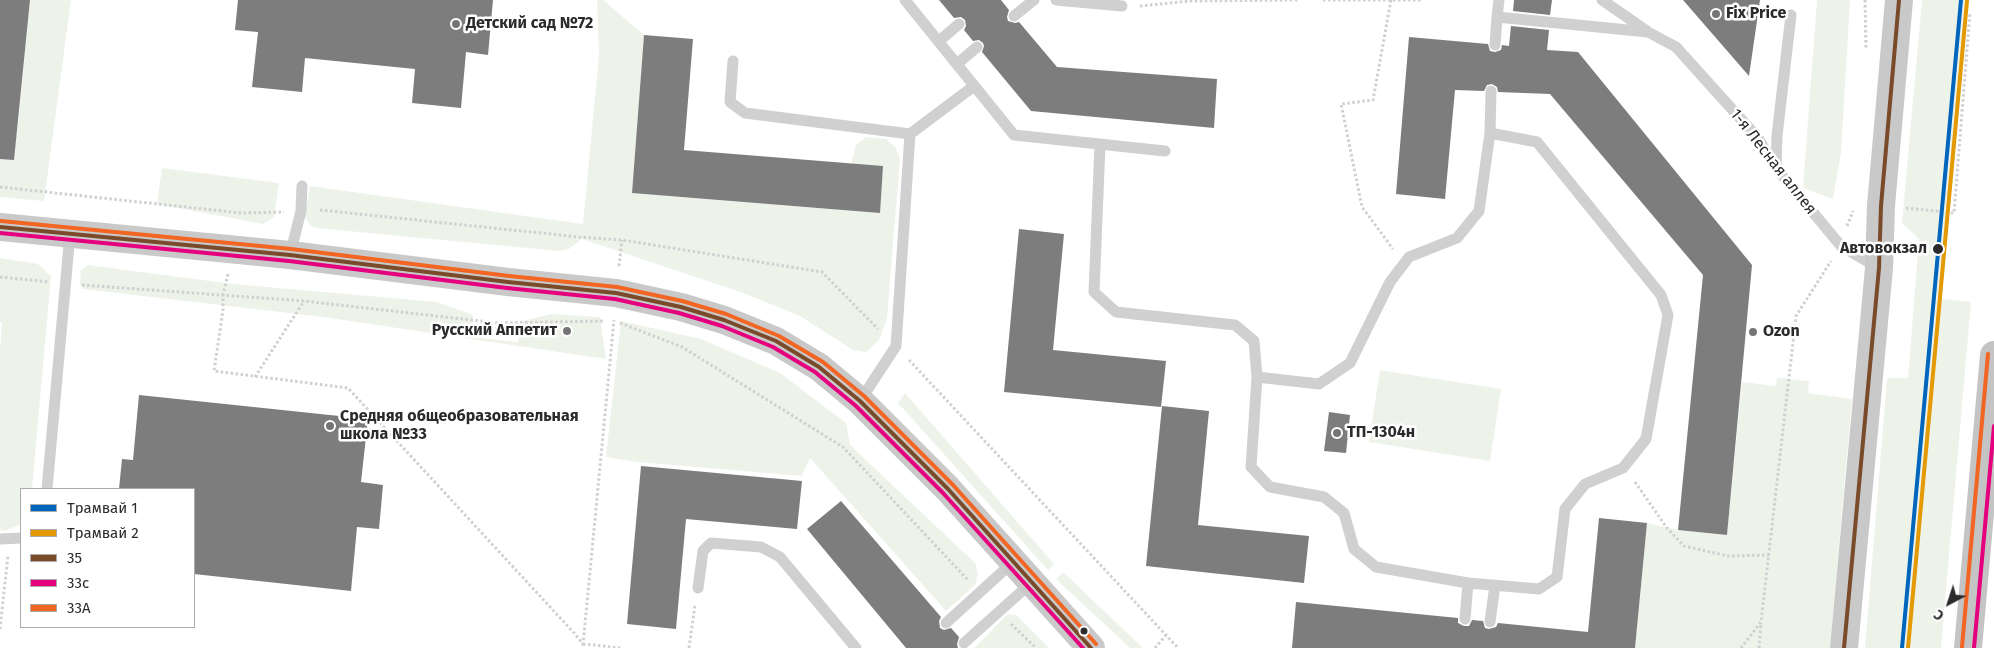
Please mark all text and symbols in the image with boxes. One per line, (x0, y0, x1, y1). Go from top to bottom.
place label: Fix Price (1726, 4, 1786, 24)
marker: Fix Price (1710, 8, 1722, 20)
place label: Детский сад №72 (466, 14, 593, 34)
marker: Детский сад №72 (450, 18, 462, 30)
street label: 1-я Лесная аллея (1726, 105, 1820, 219)
place label: Автовокзал (1840, 239, 1927, 259)
marker: Автовокзал (1931, 242, 1945, 256)
place label: Русский Аппетит (432, 321, 557, 341)
place label: Ozon (1763, 322, 1800, 342)
marker: Русский Аппетит (561, 325, 573, 337)
marker: Ozon (1747, 326, 1759, 338)
place label: Средняя общеобразовательная школа №33 (340, 407, 579, 445)
marker: Средняя общеобразовательная школа №33 (324, 420, 336, 432)
place label: ТП-1304н (1347, 423, 1415, 443)
marker: ТП-1304н (1331, 427, 1343, 439)
legend (20, 488, 195, 628)
text: Трамвай 1 (67, 499, 138, 517)
text: Трамвай 2 (67, 524, 139, 542)
text: 35 (67, 549, 82, 567)
text: 33с (67, 574, 89, 592)
north arrow (1924, 578, 1974, 628)
text: 33А (67, 599, 91, 617)
text: С (1930, 606, 1948, 624)
unlabelled marker (1079, 626, 1089, 636)

